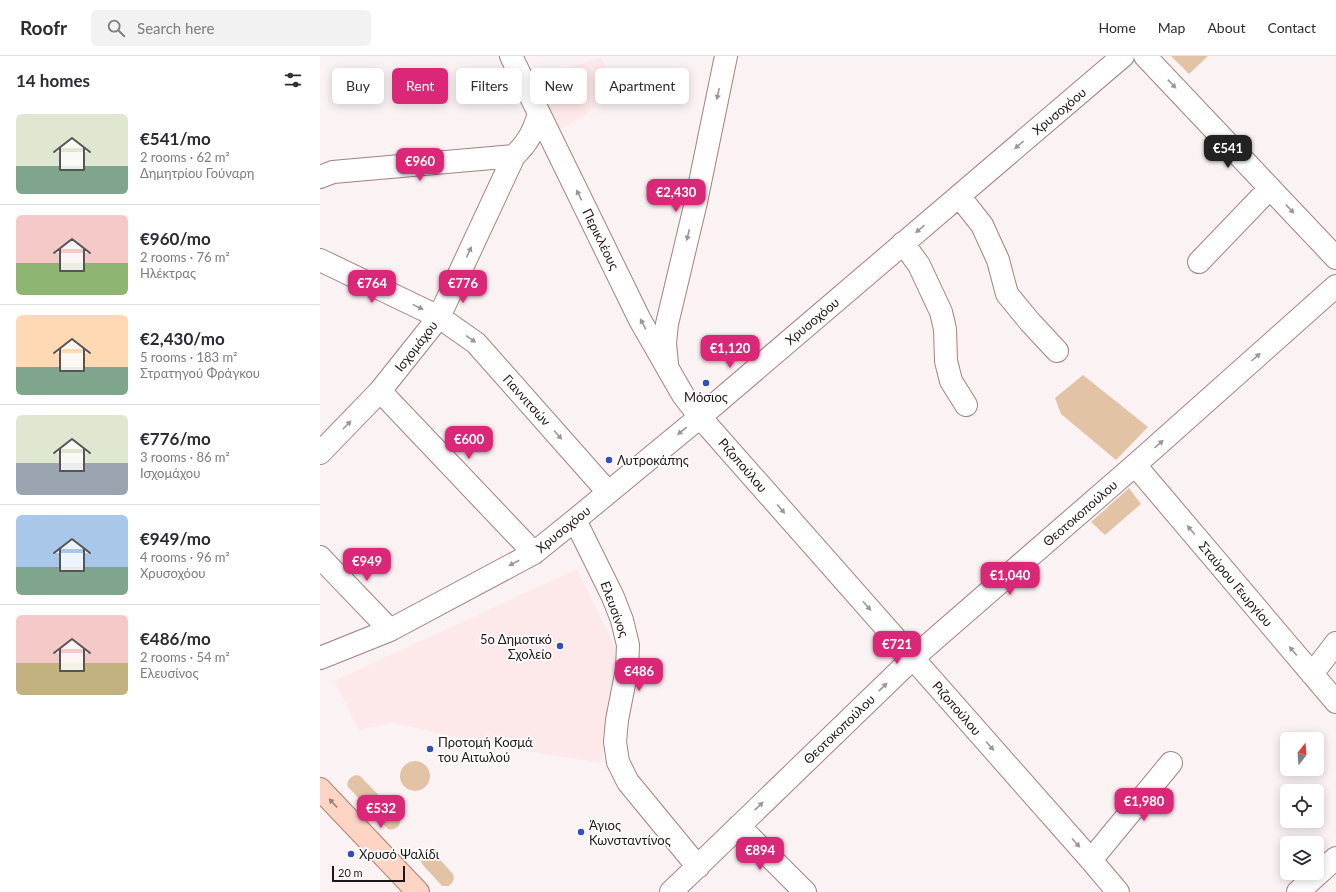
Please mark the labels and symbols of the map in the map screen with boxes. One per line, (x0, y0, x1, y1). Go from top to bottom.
one-way arrow (1167, 79, 1177, 89)
street label: Χρυσοχόου (1029, 84, 1089, 138)
one-way arrow (715, 88, 721, 100)
pin: €541 (1204, 135, 1252, 169)
one-way arrow (1014, 140, 1025, 149)
pin: €960 (396, 148, 444, 182)
pin: €2,430 (643, 179, 709, 213)
one-way arrow (576, 189, 582, 201)
one-way arrow (1285, 205, 1294, 214)
street label: Περικλέους (579, 206, 623, 272)
one-way arrow (915, 225, 925, 234)
one-way arrow (685, 229, 691, 241)
one-way arrow (466, 246, 472, 257)
pin: €764 (348, 270, 396, 304)
pin: €776 (439, 270, 487, 304)
street label: Χρυσοχόου (782, 294, 842, 348)
one-way arrow (412, 304, 424, 310)
street label: Ισχομάχου (391, 317, 441, 375)
one-way arrow (639, 318, 646, 330)
one-way arrow (465, 335, 476, 343)
pin: €1,120 (697, 335, 763, 369)
one-way arrow (1251, 353, 1261, 362)
street label: Γιαννιτσών (500, 371, 554, 429)
marker: Μόσιος (701, 378, 711, 388)
place label: Μόσιος (684, 389, 728, 405)
one-way arrow (342, 420, 352, 430)
pin: €600 (445, 426, 493, 460)
one-way arrow (677, 427, 688, 436)
one-way arrow (553, 430, 563, 440)
street label: Ριζοπούλου (715, 435, 771, 495)
one-way arrow (1154, 439, 1164, 449)
place label: Λυτροκάπης (617, 452, 689, 468)
marker: Λυτροκάπης (604, 455, 614, 465)
street label: Θεοτοκοπούλου (1040, 476, 1120, 550)
street label: Χρυσοχόου (533, 502, 593, 556)
one-way arrow (777, 504, 786, 514)
one-way arrow (1186, 525, 1195, 536)
street label: Σταύρου Γεωργίου (1196, 538, 1276, 630)
pin: €949 (343, 548, 391, 582)
one-way arrow (509, 560, 520, 566)
pin: €1,040 (977, 562, 1043, 596)
street label: Ελευσίνος (597, 579, 633, 639)
one-way arrow (863, 601, 872, 612)
place label: 5ο Δημοτικό Σχολείο (480, 631, 552, 662)
pin: €721 (873, 631, 921, 665)
marker: 5ο Δημοτικό Σχολείο (555, 641, 565, 651)
one-way arrow (1288, 646, 1297, 656)
pin: €486 (615, 658, 663, 692)
street label: Ριζοπούλου (929, 678, 985, 738)
one-way arrow (878, 682, 888, 692)
street label: Θεοτοκοπούλου (800, 691, 878, 767)
north arrow (1280, 732, 1324, 776)
place label: Προτομή Κοσμά του Αιτωλού (438, 734, 533, 765)
one-way arrow (986, 741, 995, 751)
marker: Προτομή Κοσμά του Αιτωλού (425, 744, 435, 754)
pin: €1,980 (1111, 788, 1177, 822)
pin: €532 (357, 795, 405, 829)
one-way arrow (329, 798, 338, 807)
one-way arrow (754, 802, 764, 811)
place label: Άγιος Κωνσταντίνος (589, 817, 671, 848)
marker: Άγιος Κωνσταντίνος (576, 827, 586, 837)
pin: €894 (736, 837, 784, 871)
one-way arrow (1072, 838, 1081, 849)
place label: Χρυσό Ψαλίδι (359, 846, 440, 862)
marker: Χρυσό Ψαλίδι (346, 849, 356, 859)
scale bar (332, 864, 405, 883)

